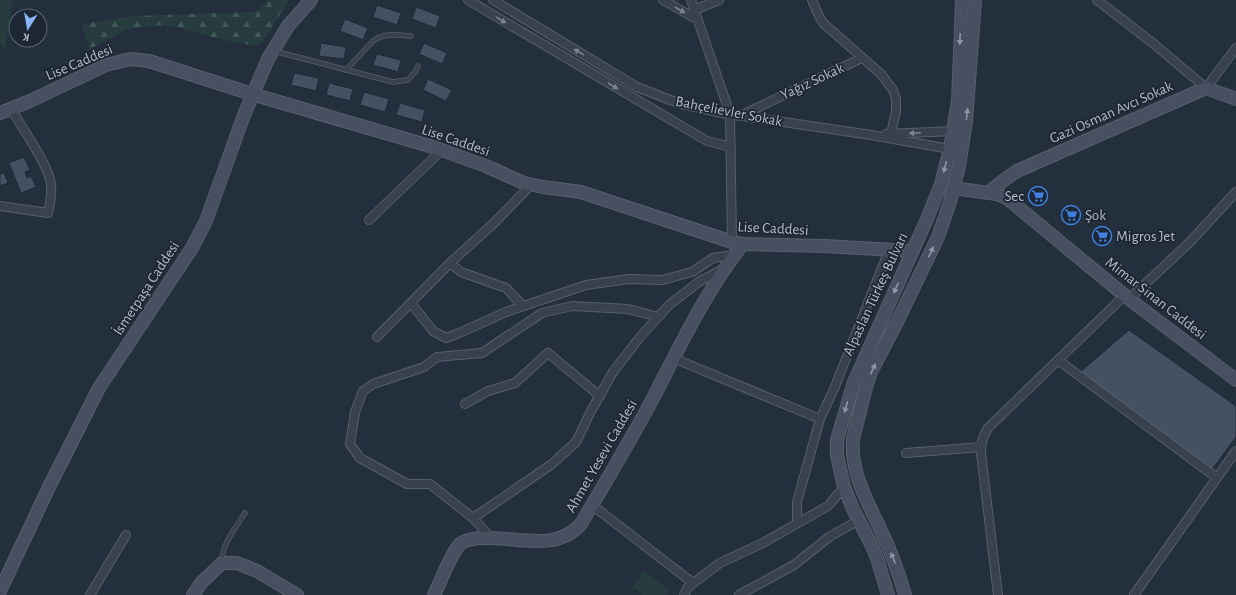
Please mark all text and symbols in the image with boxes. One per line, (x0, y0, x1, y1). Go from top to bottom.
one-way arrow (674, 6, 686, 13)
north arrow (8, 8, 48, 48)
one-way arrow (495, 16, 507, 23)
text: K (21, 31, 30, 43)
one-way arrow (957, 33, 964, 45)
street label: Lise Caddesi (44, 42, 115, 83)
one-way arrow (574, 48, 584, 56)
street label: Yağız Sokak (778, 60, 846, 103)
street label: Gazi Osman Avcı Sokak (1047, 78, 1175, 146)
one-way arrow (607, 82, 619, 89)
street label: Bahçelievler Sokak (674, 94, 784, 129)
one-way arrow (964, 108, 970, 120)
street label: Lise Caddesi (420, 122, 492, 159)
one-way arrow (909, 129, 921, 136)
one-way arrow (942, 161, 948, 174)
supermarket icon: Sec (1027, 185, 1049, 207)
place label: Sec (1005, 189, 1024, 204)
supermarket icon: Şok (1060, 204, 1082, 226)
place label: Şok (1085, 208, 1106, 223)
street label: Lise Caddesi (737, 219, 809, 238)
supermarket icon: Migros Jet (1091, 225, 1113, 247)
place label: Migros Jet (1116, 229, 1175, 244)
street label: Alpaslan Türkeş Bulvarı (840, 230, 911, 358)
street label: İsmetpaşa Caddesi (109, 237, 182, 338)
one-way arrow (928, 247, 934, 258)
street label: Mimar Sinan Caddesi (1102, 255, 1209, 342)
one-way arrow (893, 282, 899, 293)
one-way arrow (870, 363, 876, 375)
street label: Ahmet Yesevi Caddesi (563, 397, 640, 515)
one-way arrow (843, 401, 849, 413)
one-way arrow (889, 552, 895, 564)

